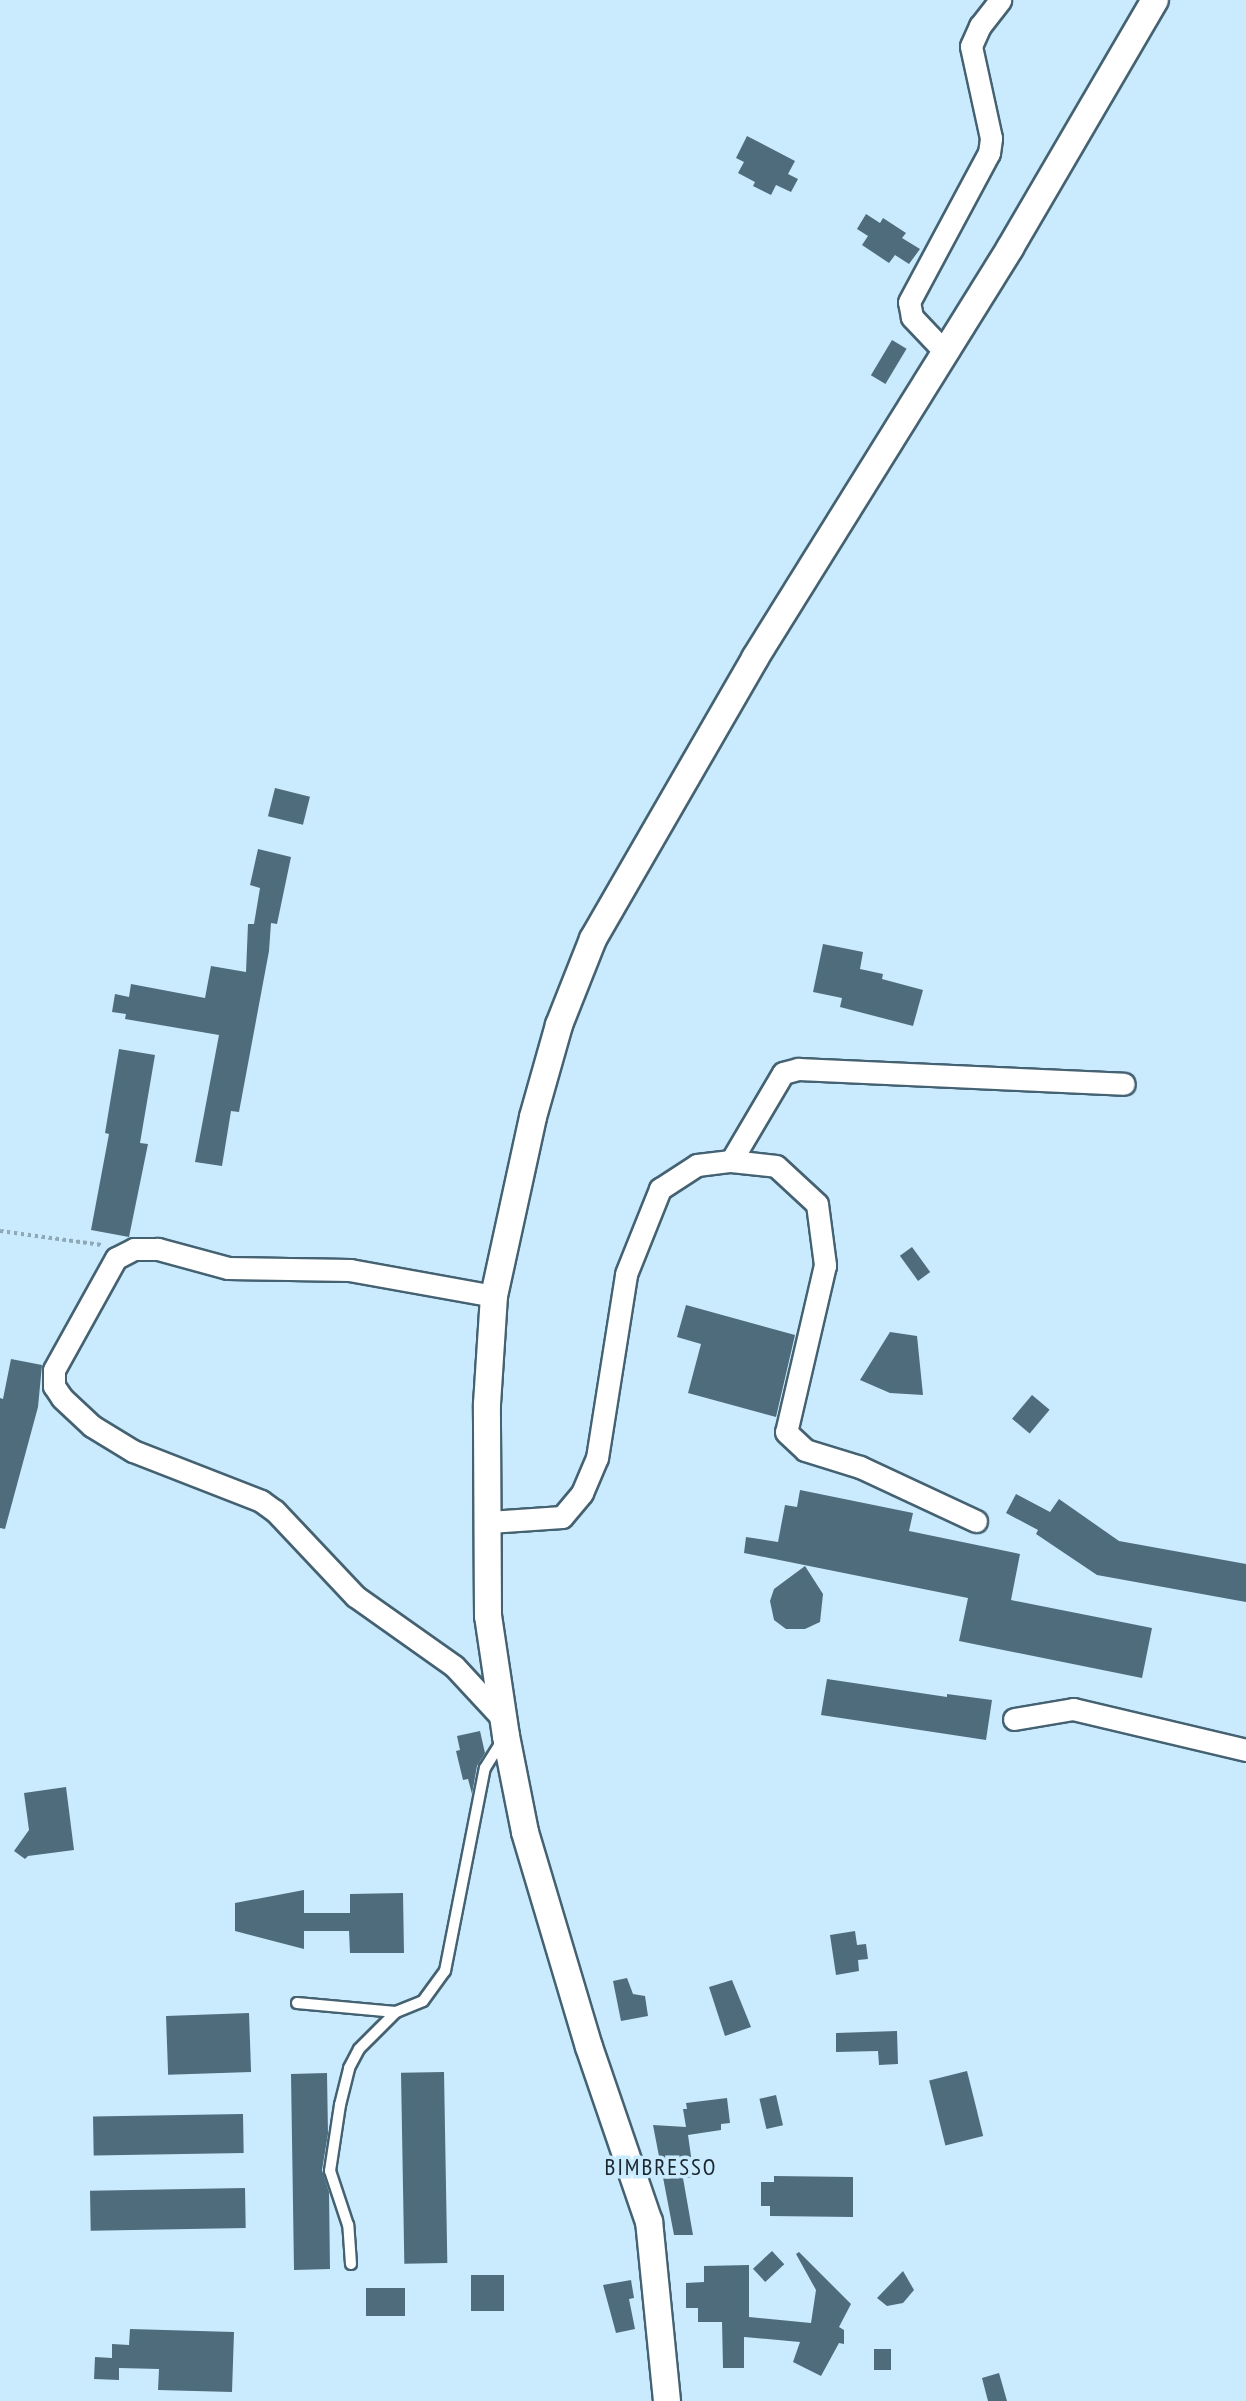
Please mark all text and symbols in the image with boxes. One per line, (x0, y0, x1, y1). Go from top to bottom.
district label: BIMBRESSO (606, 2153, 716, 2181)

